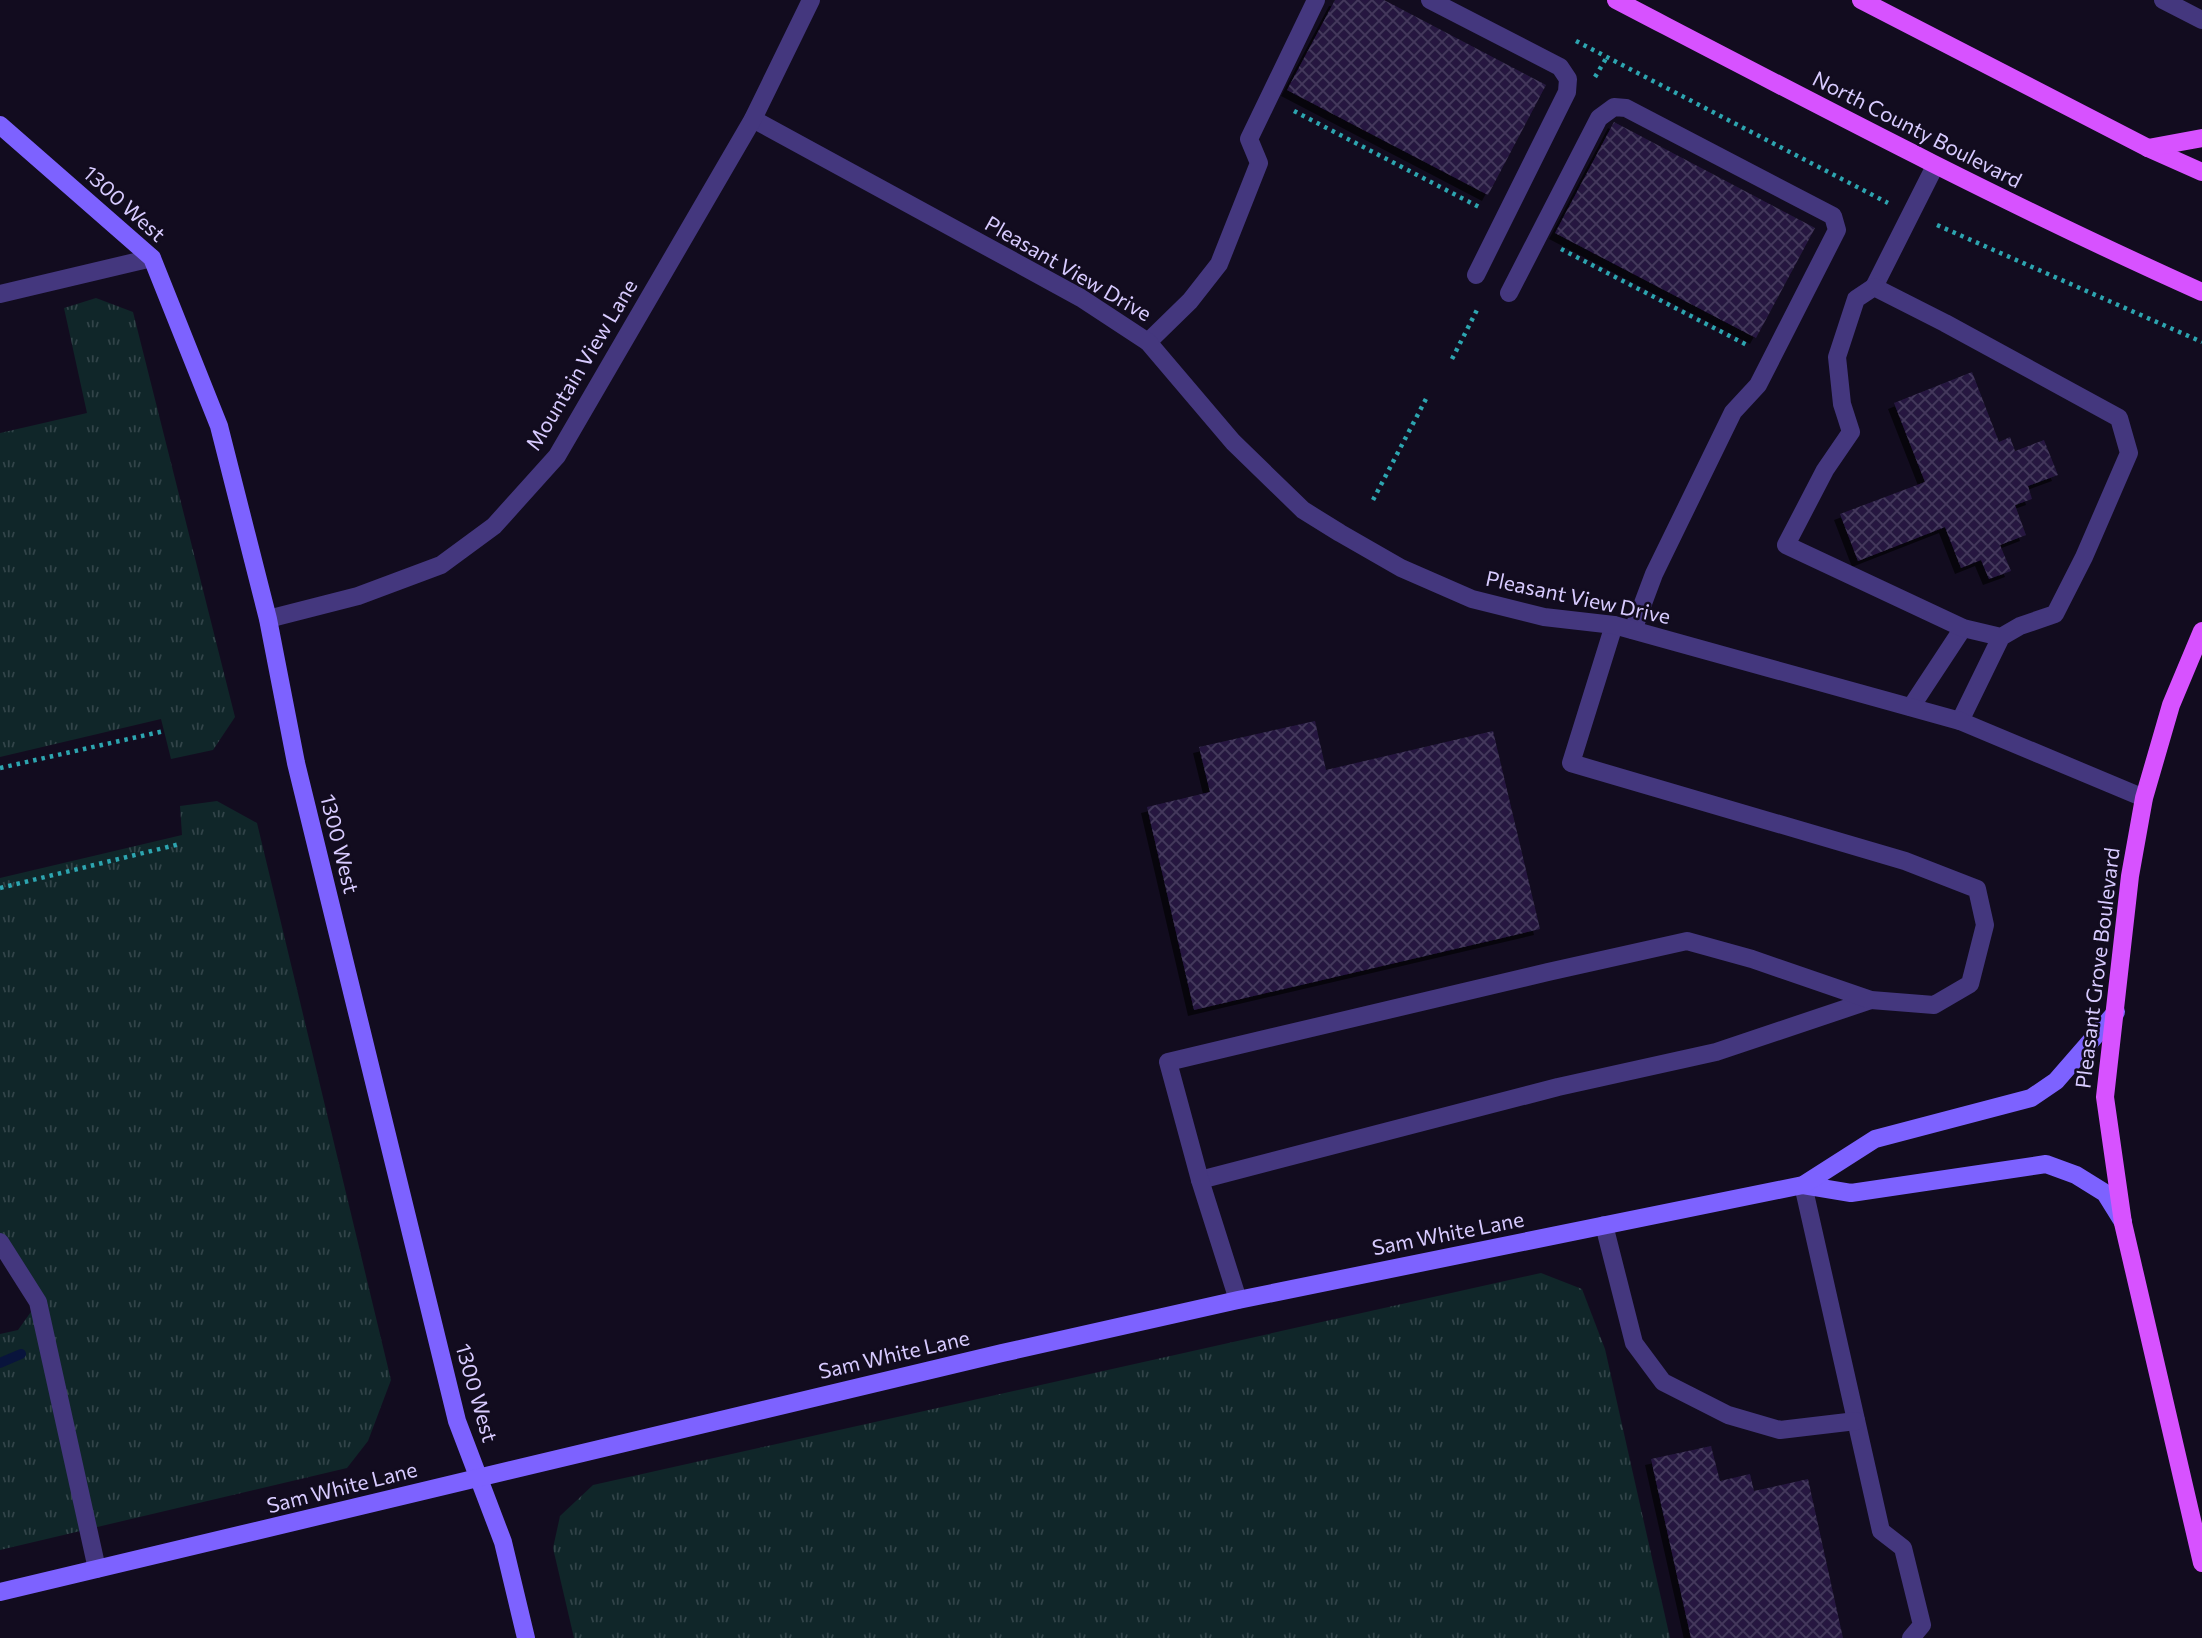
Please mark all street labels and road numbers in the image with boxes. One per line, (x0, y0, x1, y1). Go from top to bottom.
street label: North County Boulevard (1809, 65, 2026, 192)
street label: 1300 West (79, 160, 171, 246)
street label: Pleasant View Drive (981, 210, 1156, 326)
street label: Mountain View Lane (520, 274, 642, 454)
street label: Pleasant View Drive (1484, 565, 1673, 628)
street label: 1300 West (316, 791, 365, 896)
street label: Pleasant Grove Boulevard (2069, 846, 2124, 1090)
street label: Sam White Lane (1370, 1206, 1526, 1260)
street label: Sam White Lane (816, 1324, 972, 1383)
street label: 1300 West (451, 1340, 503, 1445)
street label: Sam White Lane (264, 1456, 419, 1517)

